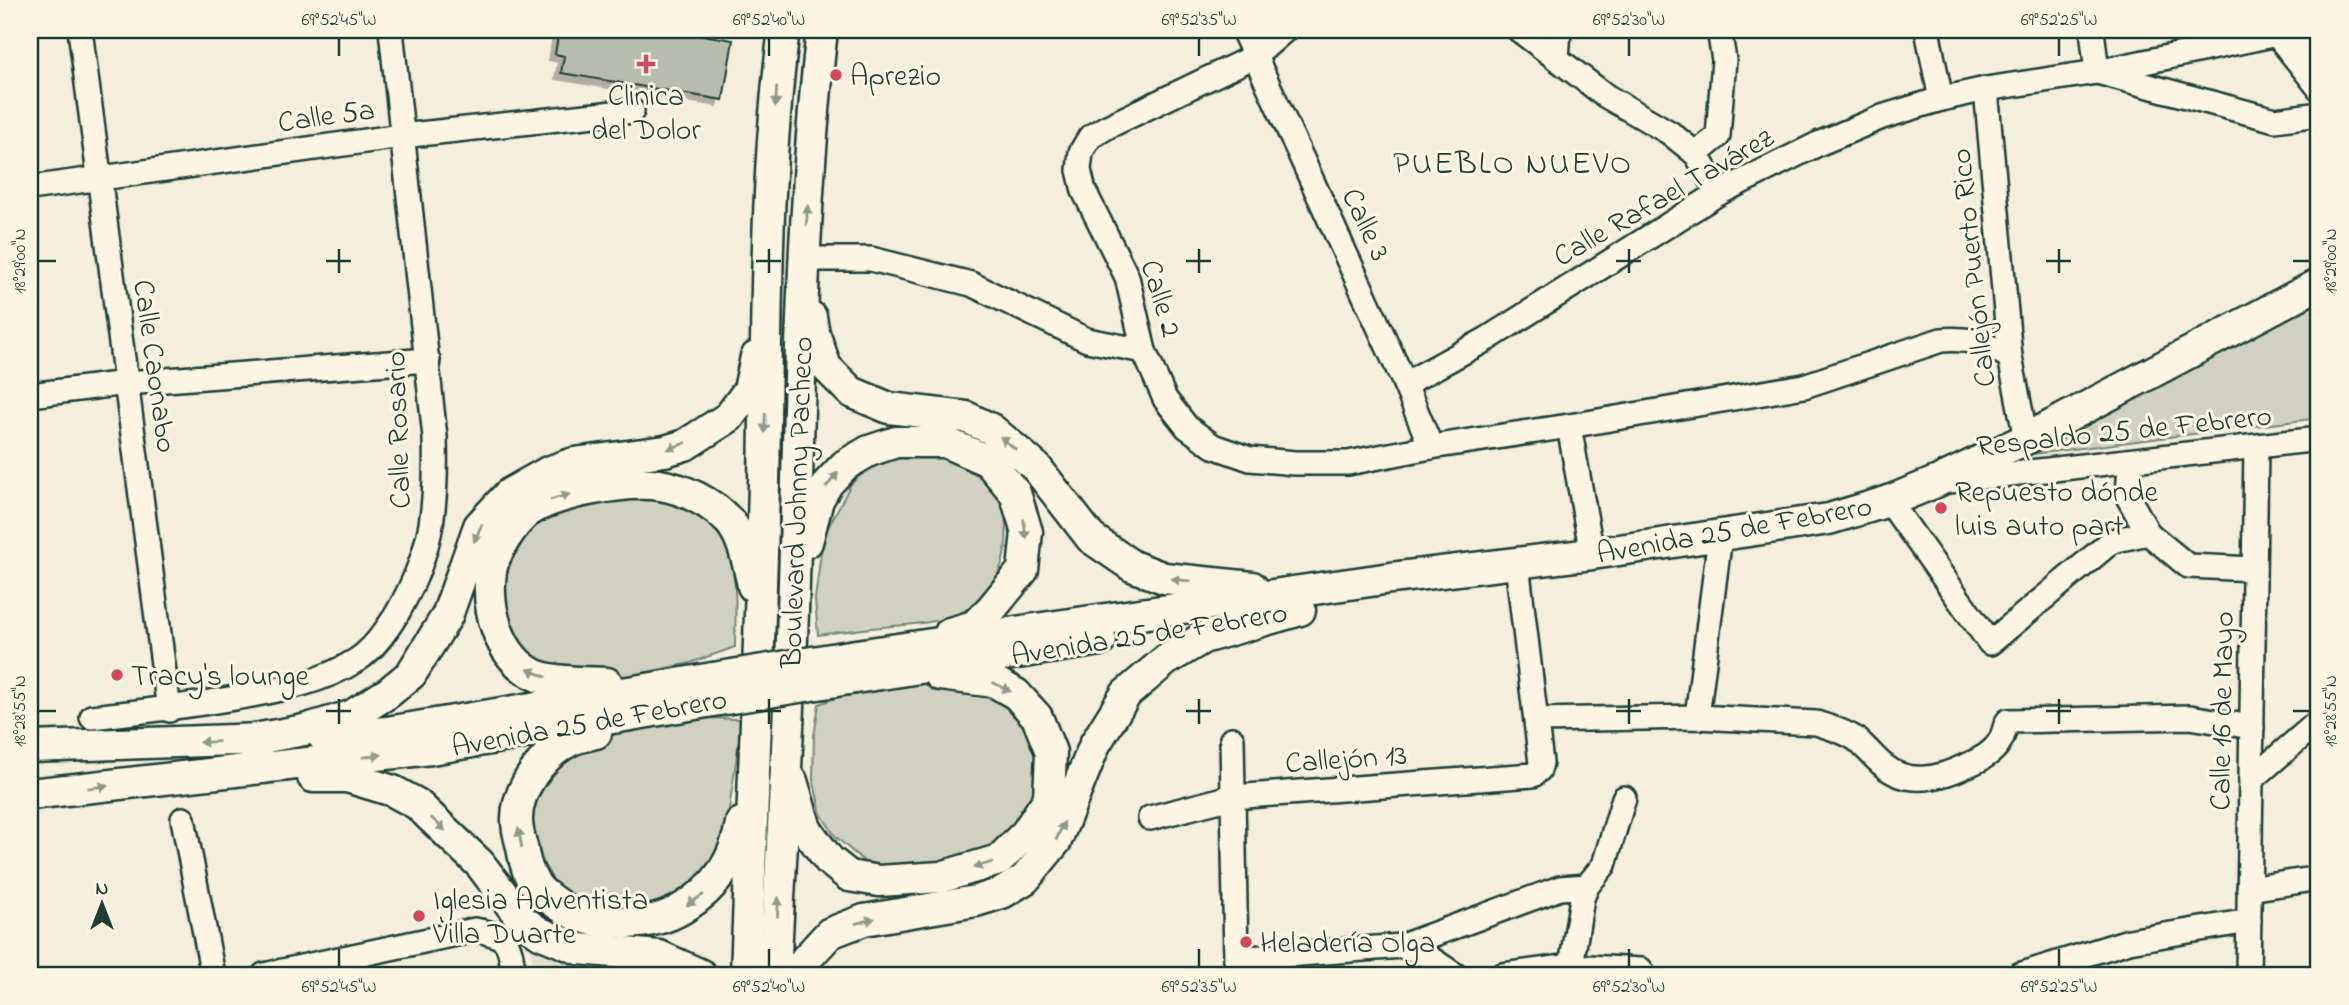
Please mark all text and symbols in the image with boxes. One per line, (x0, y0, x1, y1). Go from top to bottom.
text: 69°52'45"W (301, 8, 377, 34)
text: 69°52'40"W (733, 8, 805, 34)
text: 69°52'35"W (1161, 8, 1237, 34)
text: 69°52'30"W (1593, 8, 1665, 34)
text: 69°52'25"W (2021, 8, 2097, 34)
marker: Clinica del Dolor (636, 54, 656, 74)
place label: Aprezio (850, 56, 941, 100)
marker: Aprezio (828, 67, 844, 83)
place label: Clinica del Dolor (591, 76, 701, 154)
one-way arrow (770, 87, 781, 109)
street label: Calle 5a (275, 89, 378, 147)
street label: Calle Rafael Tavárez (1546, 117, 1783, 280)
district label: PUEBLO NUEVO (1393, 142, 1633, 189)
street label: Callejón Puerto Rico (1941, 146, 2009, 389)
street label: Calle 3 (1328, 181, 1400, 269)
one-way arrow (802, 204, 813, 226)
text: 18°29'00"N (8, 228, 34, 294)
text: 18°29'00"N (2319, 228, 2345, 294)
street label: Calle 2 (1127, 255, 1192, 343)
street label: Calle Caonabo (119, 277, 187, 456)
street label: Boulevard Johnny Pacheco (771, 336, 827, 670)
street label: Calle Rosario (375, 350, 425, 509)
street label: Respaldo 25 de Febrero (1975, 396, 2274, 470)
one-way arrow (760, 412, 771, 434)
one-way arrow (999, 435, 1017, 451)
one-way arrow (666, 441, 687, 452)
one-way arrow (824, 471, 839, 488)
place label: Repuesto dónde luis auto part (1955, 472, 2158, 550)
street label: Avenida 25 de Febrero (1593, 486, 1876, 578)
one-way arrow (550, 492, 571, 502)
marker: Repuesto dónde luis auto part (1933, 500, 1949, 516)
one-way arrow (1019, 518, 1030, 540)
one-way arrow (472, 523, 484, 543)
one-way arrow (1170, 574, 1192, 585)
street label: Avenida 25 de Febrero (1008, 592, 1291, 680)
street label: Calle 16 de Mayo (2200, 611, 2248, 811)
place label: Tracy's lounge (131, 656, 310, 700)
marker: Tracy's lounge (109, 667, 125, 683)
one-way arrow (526, 667, 547, 678)
text: 18°28'55"N (8, 675, 34, 747)
text: 18°28'55"N (2319, 675, 2345, 747)
street label: Avenida 25 de Febrero (448, 679, 731, 771)
one-way arrow (992, 681, 1012, 692)
street label: Callejón 13 (1284, 735, 1409, 787)
one-way arrow (198, 736, 220, 747)
one-way arrow (361, 750, 383, 761)
one-way arrow (87, 781, 109, 792)
one-way arrow (429, 815, 446, 831)
one-way arrow (1055, 820, 1066, 841)
one-way arrow (514, 827, 525, 849)
one-way arrow (972, 860, 993, 870)
north arrow (66, 869, 136, 939)
text: N (96, 876, 109, 903)
place label: Iglesia Adventista Villa Duarte (432, 880, 648, 958)
one-way arrow (686, 893, 704, 907)
one-way arrow (773, 896, 784, 918)
marker: Iglesia Adventista Villa Duarte (411, 908, 427, 924)
one-way arrow (854, 915, 876, 926)
place label: Heladería Olga (1260, 923, 1435, 967)
marker: Heladería Olga (1238, 934, 1254, 950)
text: 69°52'45"W (301, 975, 377, 1001)
text: 69°52'40"W (733, 975, 805, 1001)
text: 69°52'35"W (1161, 975, 1237, 1001)
text: 69°52'30"W (1593, 975, 1665, 1001)
text: 69°52'25"W (2021, 975, 2097, 1001)

